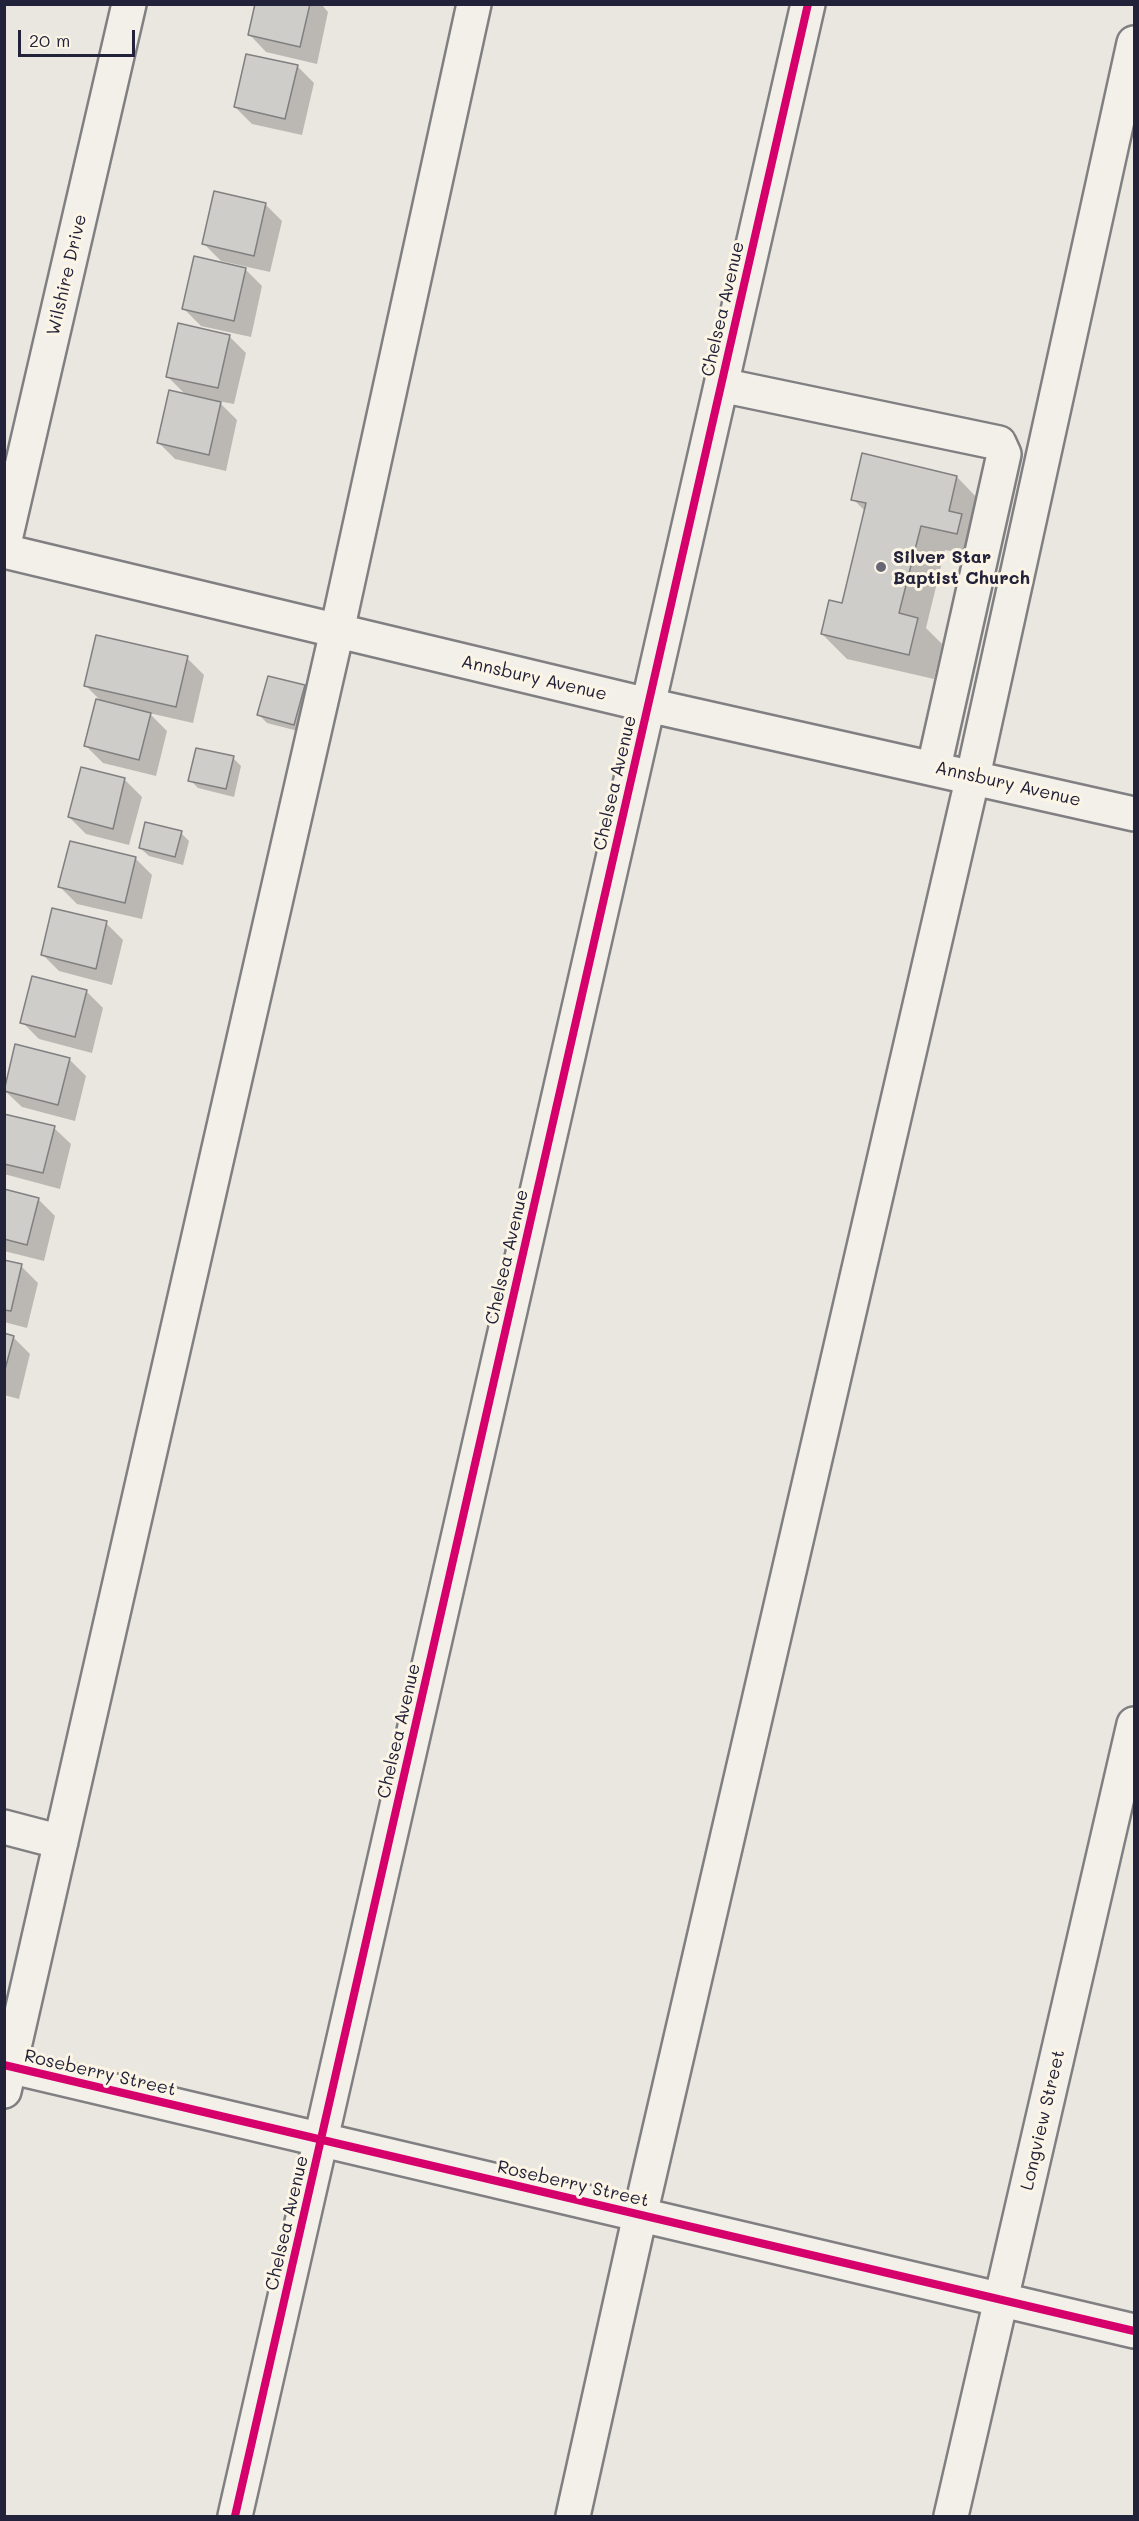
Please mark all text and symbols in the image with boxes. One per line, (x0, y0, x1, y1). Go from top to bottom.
scale bar (21, 18, 138, 56)
text: 20 m (29, 28, 70, 52)
street label: Wilshire Drive (43, 212, 91, 338)
street label: Chelsea Avenue (697, 239, 749, 379)
place label: Silver Star Baptist Church (893, 546, 1030, 588)
marker: Silver Star Baptist Church (874, 560, 888, 574)
street label: Annsbury Avenue (459, 651, 609, 705)
street label: Chelsea Avenue (589, 713, 641, 853)
street label: Annsbury Avenue (933, 757, 1083, 811)
street label: Chelsea Avenue (481, 1187, 533, 1327)
street label: Chelsea Avenue (373, 1661, 425, 1801)
street label: Roseberry Street (22, 2045, 178, 2101)
street label: Longview Street (1016, 2048, 1070, 2192)
street label: Chelsea Avenue (261, 2153, 313, 2293)
street label: Roseberry Street (495, 2156, 651, 2212)

